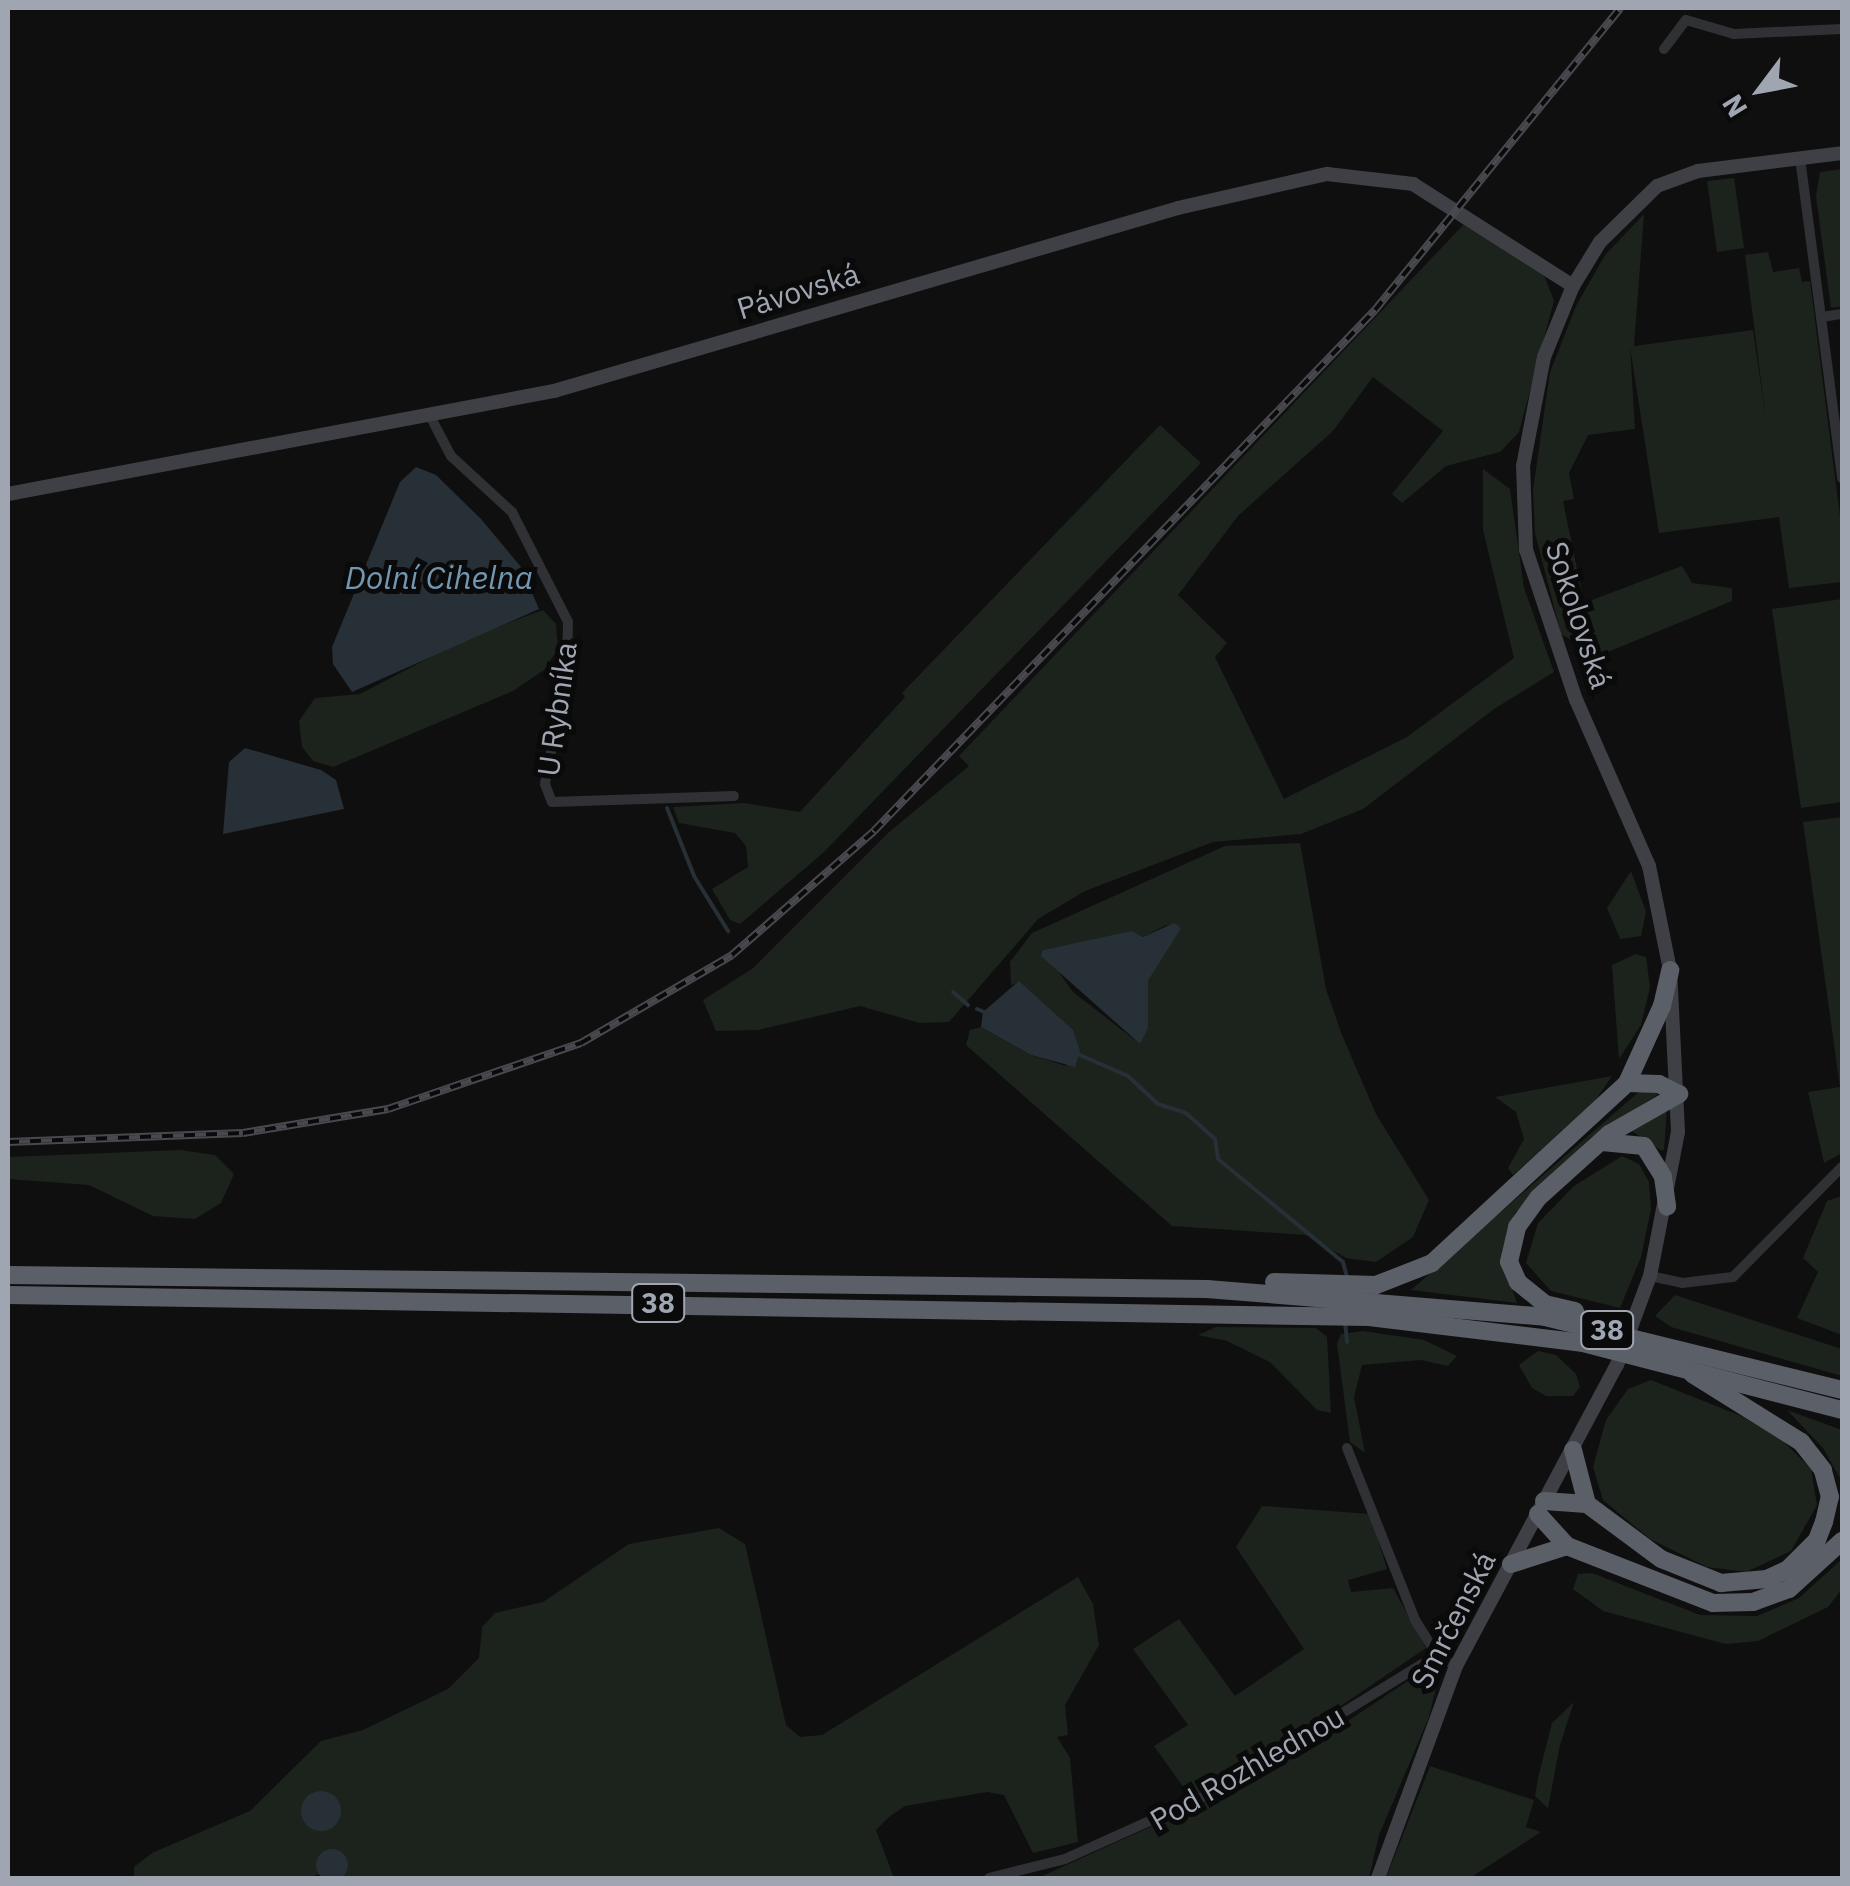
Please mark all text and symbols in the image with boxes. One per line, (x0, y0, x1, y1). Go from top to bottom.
north arrow (1710, 40, 1810, 140)
text: N (1713, 88, 1755, 125)
street label: Pávovská (733, 255, 863, 327)
street label: Sokolovská (1538, 537, 1620, 693)
water label: Dolní Cihelna (345, 558, 533, 596)
street label: U Rybníka (530, 640, 584, 778)
road number: 38 (630, 1280, 686, 1326)
road number: 38 (1580, 1307, 1634, 1353)
street label: Smrčenská (1403, 1545, 1503, 1695)
street label: Pod Rozhlednou (1144, 1698, 1350, 1838)

